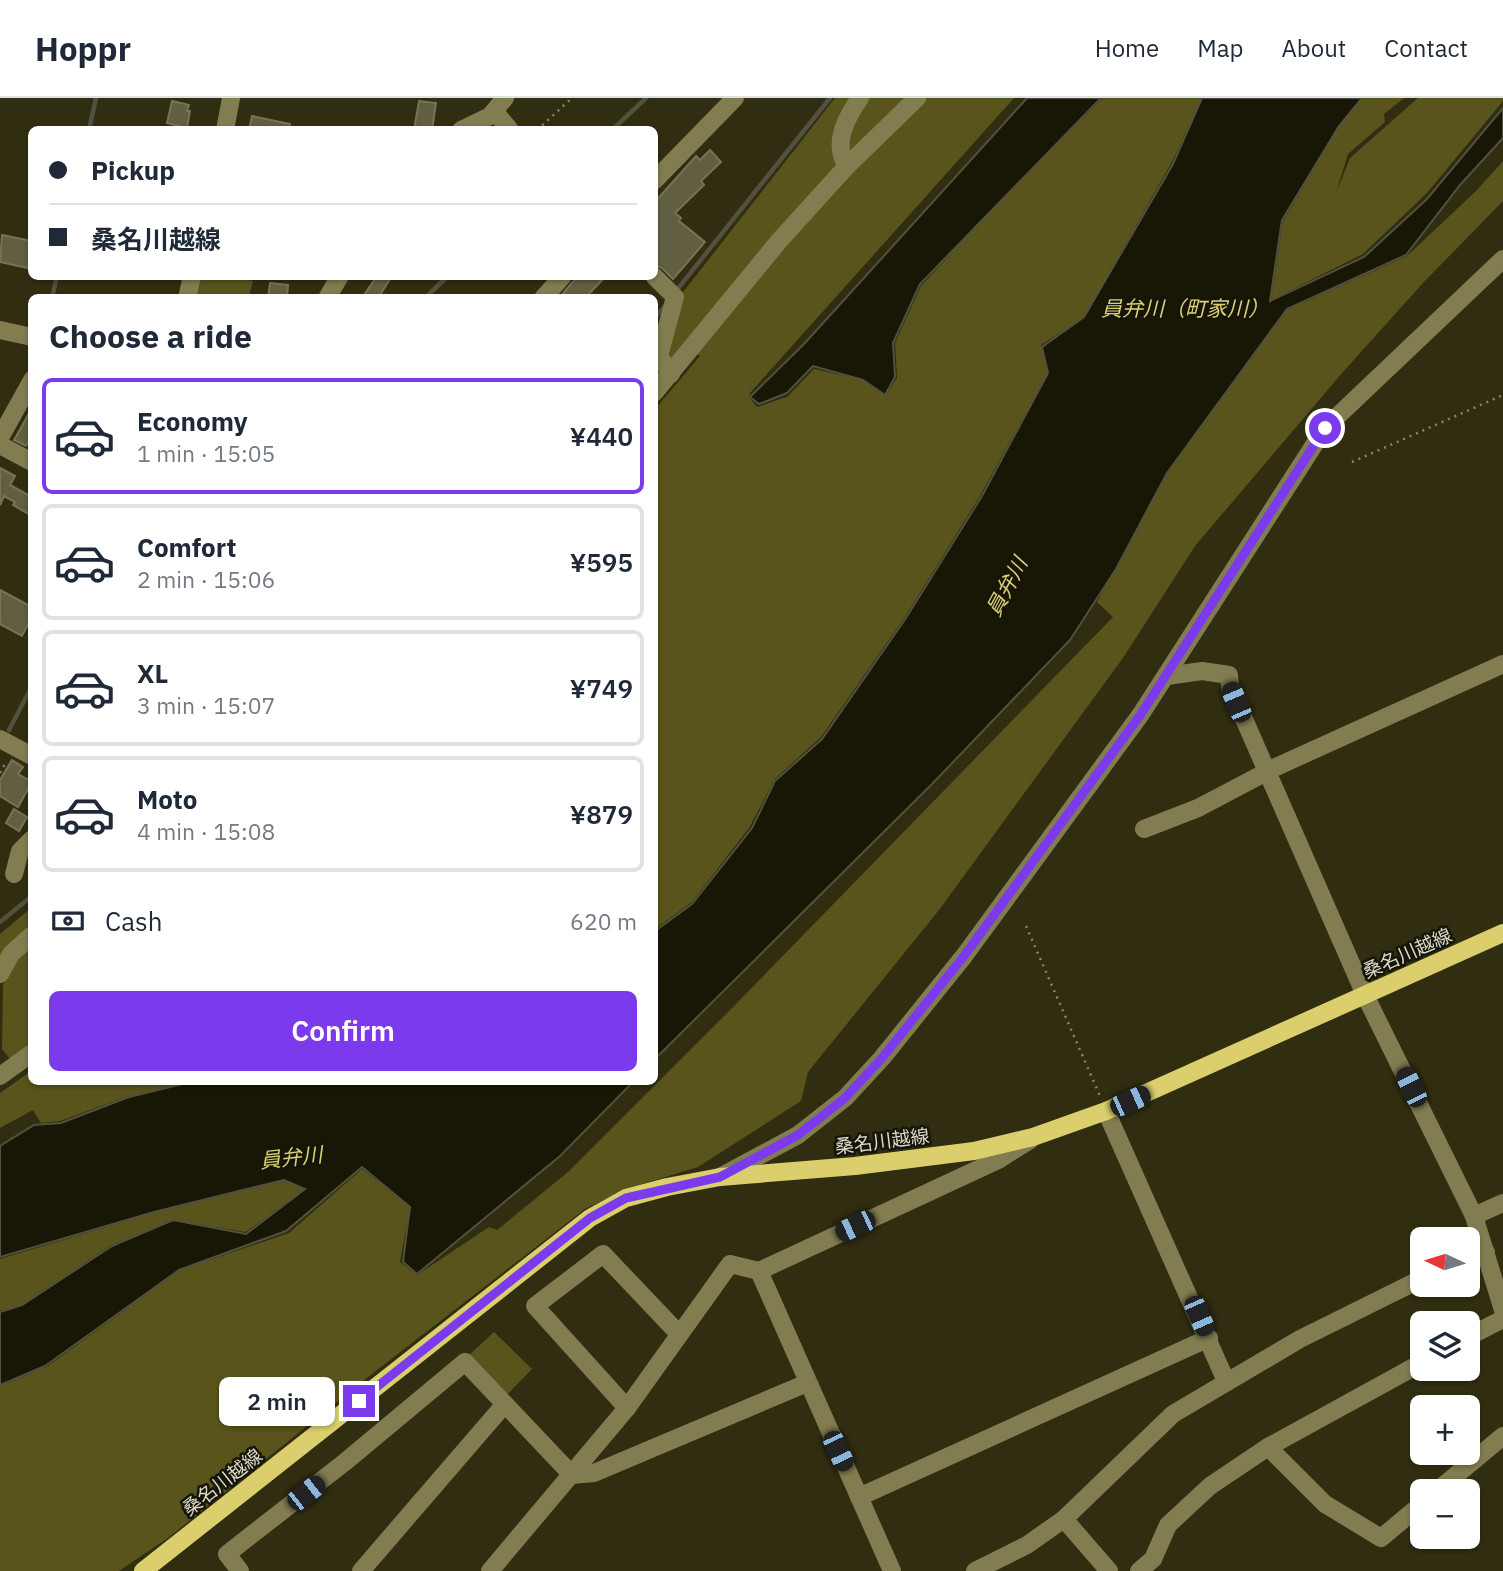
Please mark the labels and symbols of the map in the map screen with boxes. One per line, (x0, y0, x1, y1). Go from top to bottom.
water label: 員弁川（町家川） (1101, 294, 1269, 322)
route start (1309, 412, 1341, 444)
water label: 員弁川 (979, 550, 1034, 621)
car (1219, 679, 1254, 725)
street label: 桑名川越線 (1359, 923, 1455, 983)
car (1393, 1064, 1430, 1110)
car (1107, 1083, 1154, 1119)
street label: 桑名川越線 (833, 1123, 931, 1159)
water label: 員弁川 (258, 1140, 326, 1174)
car (832, 1208, 879, 1244)
north arrow (1410, 1227, 1480, 1297)
car (1181, 1293, 1218, 1339)
callout: 2 min (219, 1376, 334, 1426)
route end (343, 1385, 375, 1417)
car (820, 1428, 857, 1474)
street label: 桑名川越線 (177, 1443, 267, 1521)
car (283, 1472, 330, 1514)

